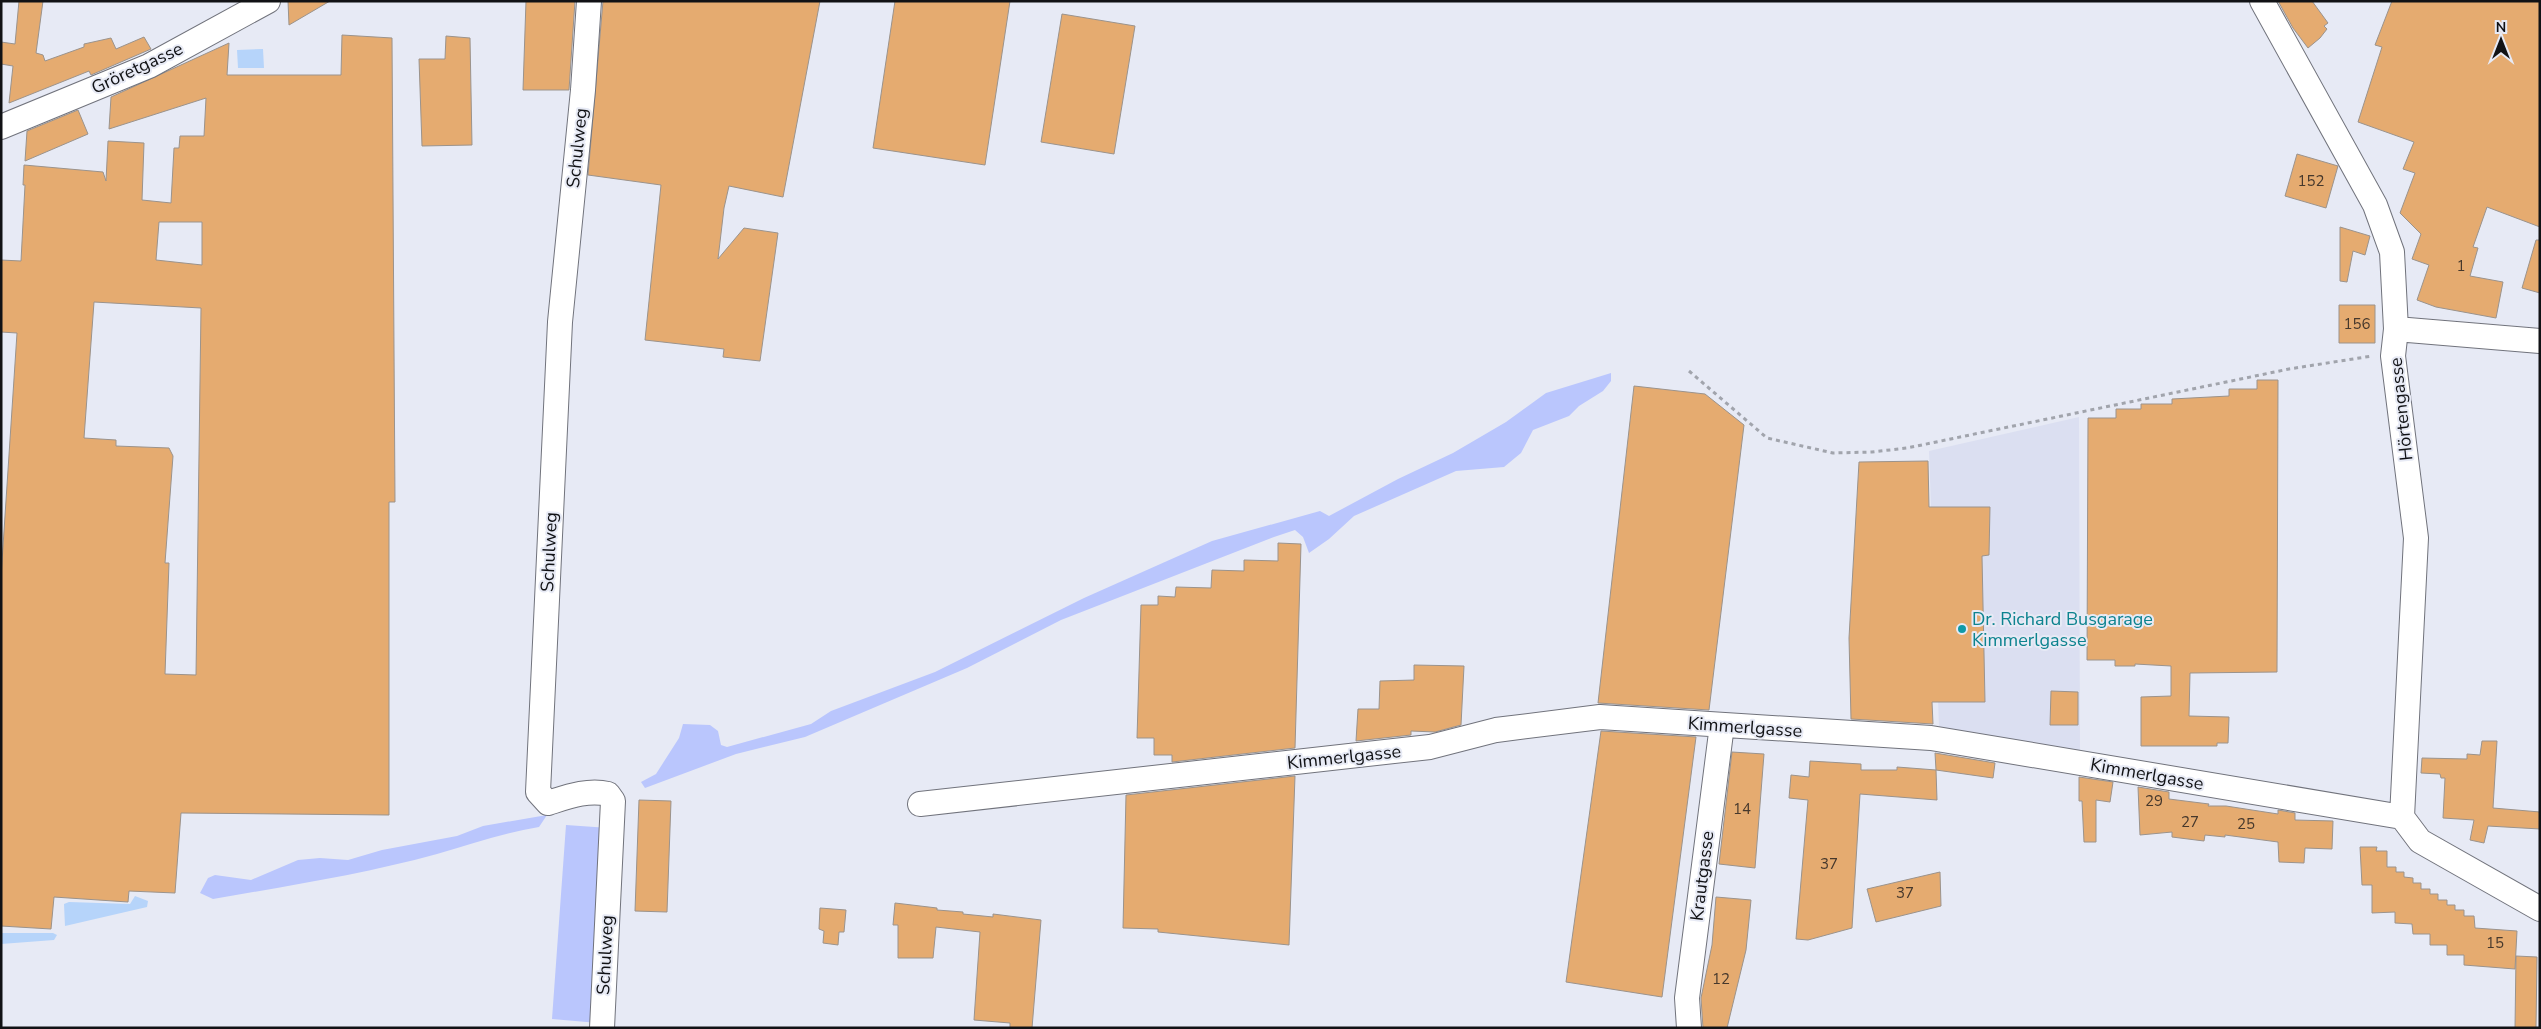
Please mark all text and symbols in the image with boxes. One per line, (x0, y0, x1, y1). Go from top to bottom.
north arrow (2476, 15, 2526, 65)
text: N (2496, 18, 2506, 37)
street label: Gröretgasse (87, 36, 187, 100)
street label: Schulweg (561, 107, 593, 189)
house number: 152 (2297, 171, 2325, 191)
house number: 1 (2456, 256, 2466, 276)
house number: 156 (2343, 314, 2371, 334)
street label: Hörtengasse (2384, 356, 2418, 462)
street label: Schulweg (535, 511, 563, 593)
place label: Dr. Richard Busgarage Kimmerlgasse (1972, 607, 2153, 652)
marker: Dr. Richard Busgarage Kimmerlgasse (1956, 623, 1968, 635)
street label: Kimmerlgasse (1687, 711, 1803, 743)
street label: Kimmerlgasse (1286, 739, 1402, 775)
street label: Kimmerlgasse (2089, 752, 2205, 796)
house number: 29 (2145, 791, 2163, 811)
house number: 14 (1733, 799, 1751, 819)
house number: 27 (2181, 812, 2199, 832)
house number: 25 (2237, 814, 2255, 834)
street label: Krautgasse (1685, 830, 1719, 922)
house number: 37 (1820, 854, 1838, 874)
house number: 37 (1896, 883, 1914, 903)
street label: Schulweg (591, 914, 619, 996)
house number: 15 (2486, 933, 2504, 953)
house number: 12 (1712, 969, 1730, 989)

